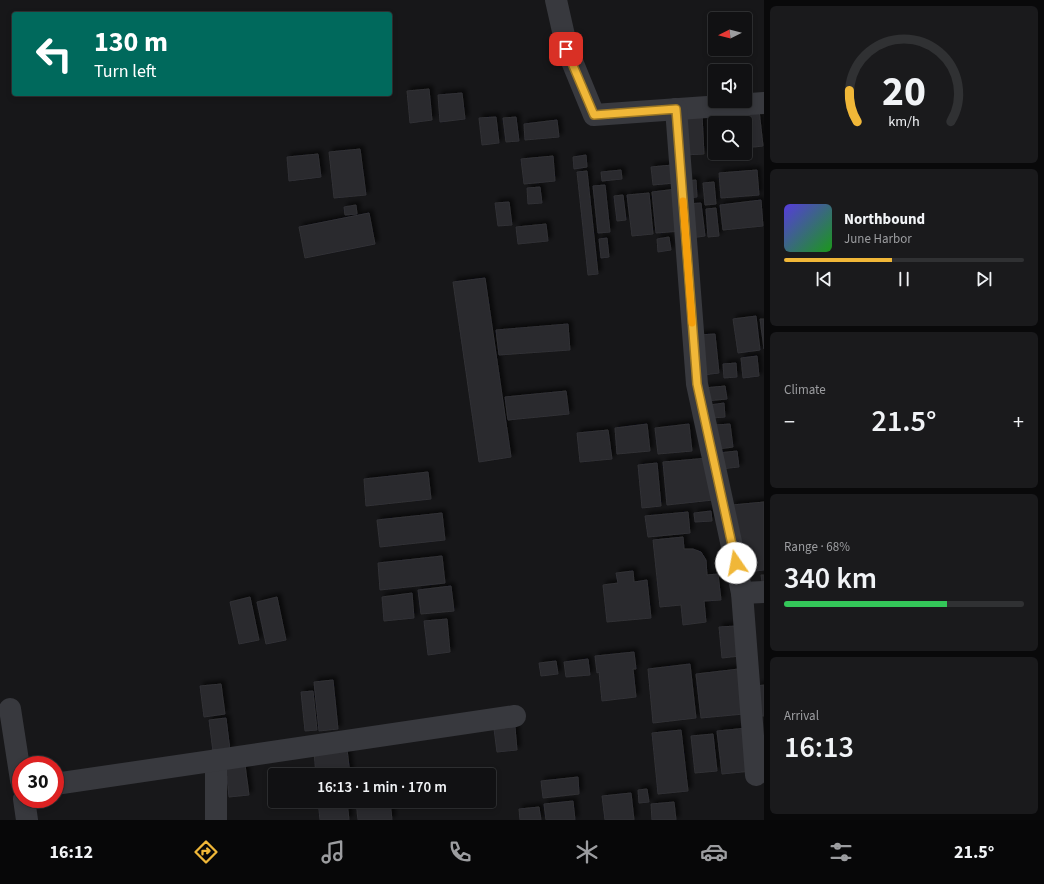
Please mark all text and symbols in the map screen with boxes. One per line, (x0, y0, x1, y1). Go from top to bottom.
north arrow (708, 12, 752, 56)
map controls (708, 12, 752, 160)
text: 130 m (94, 22, 168, 62)
icon: left (28, 28, 80, 80)
pin (549, 32, 583, 66)
icon: arrive (555, 38, 577, 60)
text: Turn left (94, 59, 156, 84)
text: 20 (882, 62, 926, 122)
button: sound (708, 64, 752, 108)
text: km/h (888, 111, 920, 132)
button: search (708, 116, 752, 160)
text: Northbound (844, 209, 925, 230)
text: June Harbor (844, 230, 912, 248)
icon: previous (813, 268, 835, 290)
icon: pause (893, 268, 915, 290)
icon: next (973, 268, 995, 290)
text: Climate (784, 381, 826, 399)
text: 21.5° (872, 400, 936, 443)
text: − (784, 406, 795, 438)
text: + (1013, 406, 1024, 438)
text: Range · 68% (784, 538, 850, 556)
position arrow (715, 542, 757, 584)
text: 340 km (784, 557, 877, 600)
text: Arrival (784, 707, 819, 725)
text: 16:13 (784, 726, 854, 769)
speed limit sign: 30 (12, 756, 64, 808)
text: 16:13 · 1 min · 170 m (317, 777, 447, 798)
icon: directions (192, 838, 220, 866)
icon: music (319, 838, 347, 866)
icon: phone (446, 838, 474, 866)
icon: climate (573, 838, 601, 866)
icon: car (700, 838, 728, 866)
icon: filters (827, 838, 855, 866)
text: 16:12 (50, 840, 93, 865)
text: 21.5° (954, 840, 994, 865)

